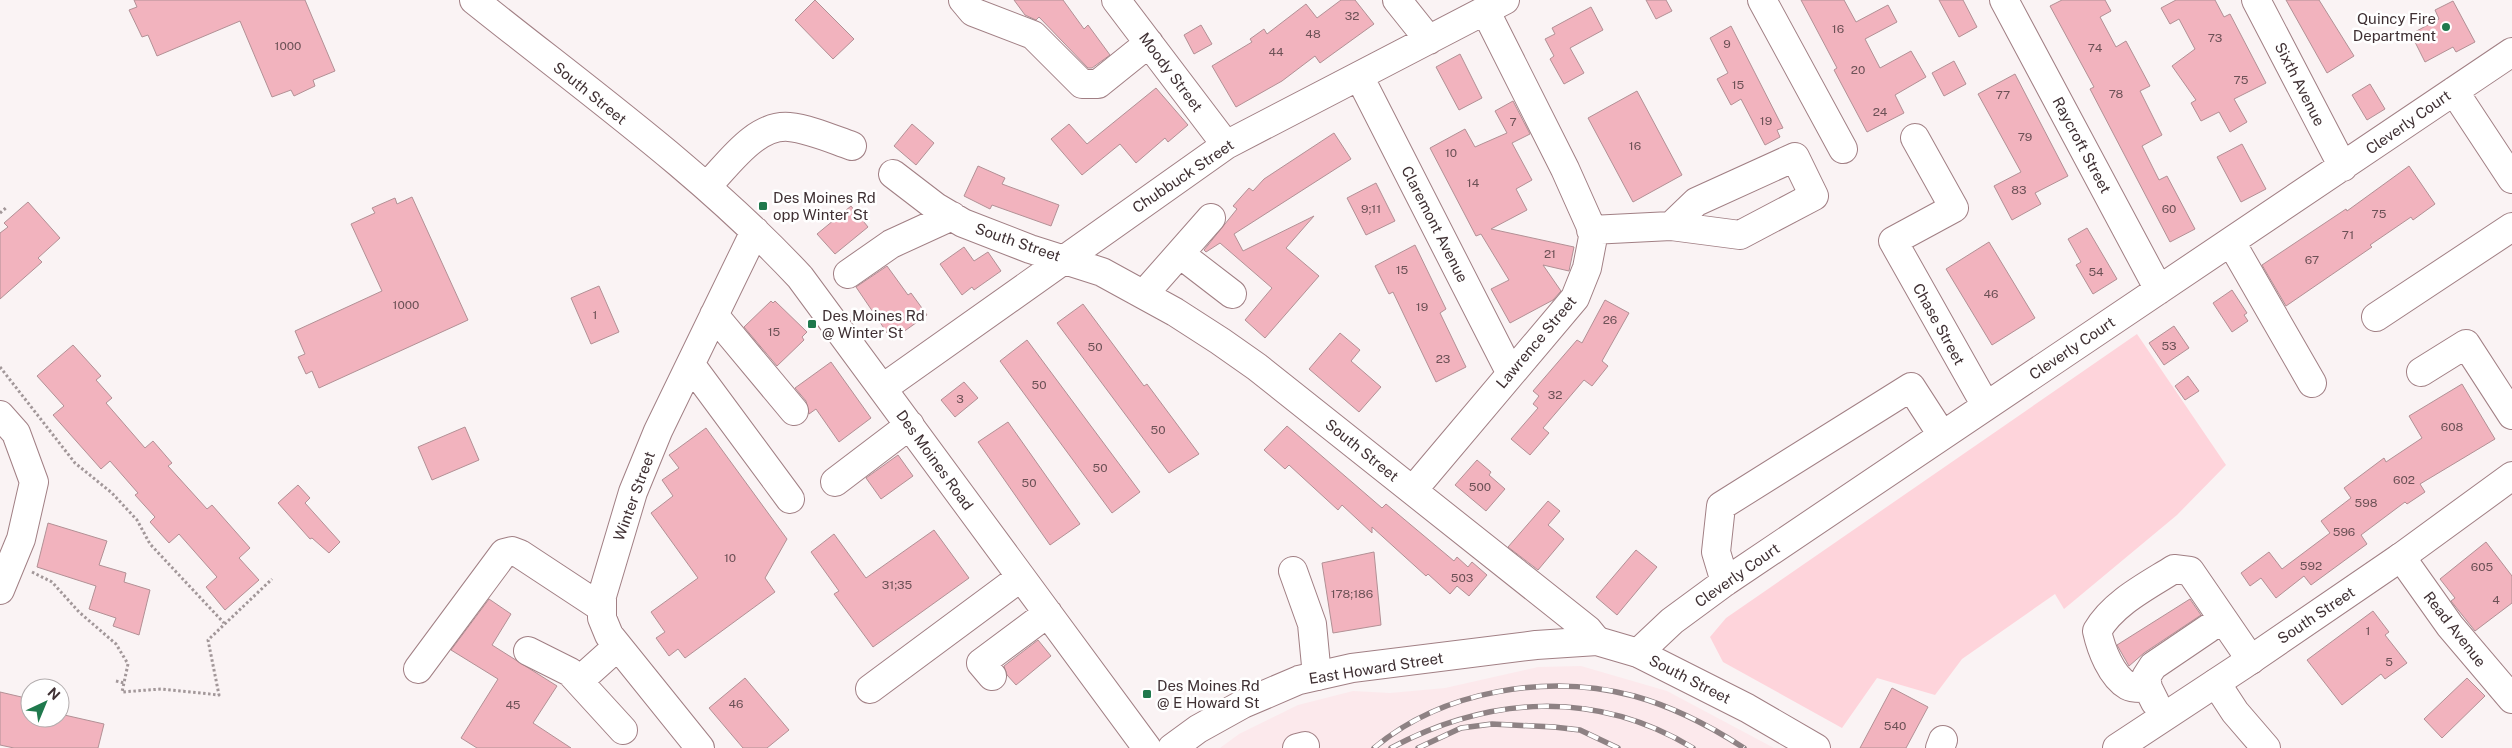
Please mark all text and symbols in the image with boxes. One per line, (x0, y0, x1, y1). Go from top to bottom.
house number: 32 (1345, 9, 1359, 23)
place label: Quincy Fire Department (2353, 10, 2436, 44)
marker: Quincy Fire Department (2440, 21, 2452, 33)
house number: 16 (1832, 22, 1844, 36)
house number: 48 (1305, 27, 1321, 41)
street label: Moody Street (1136, 29, 1206, 115)
house number: 73 (2208, 31, 2222, 45)
house number: 9 (1723, 37, 1731, 51)
house number: 1000 (275, 39, 301, 53)
street label: Sixth Avenue (2272, 39, 2328, 129)
house number: 74 (2088, 41, 2103, 55)
house number: 44 (1268, 45, 1284, 59)
street label: South Street (550, 58, 630, 128)
house number: 20 (1851, 63, 1865, 77)
house number: 75 (2234, 73, 2249, 87)
house number: 15 (1732, 78, 1745, 92)
street label: Cleverly Court (2362, 86, 2454, 158)
house number: 78 (2109, 87, 2124, 101)
house number: 77 (1996, 88, 2010, 102)
street label: Raycroft Street (2049, 94, 2115, 196)
house number: 24 (1873, 105, 1888, 119)
house number: 19 (1760, 114, 1772, 128)
house number: 7 (1509, 115, 1517, 129)
house number: 79 (2018, 130, 2032, 144)
street label: Chubbuck Street (1129, 136, 1237, 216)
house number: 16 (1629, 139, 1641, 153)
house number: 10 (1445, 146, 1457, 160)
street label: Claremont Avenue (1398, 163, 1472, 285)
house number: 14 (1467, 176, 1480, 190)
house number: 83 (2011, 183, 2027, 197)
place label: Des Moines Rd opp Winter St (773, 189, 876, 223)
marker: Des Moines Rd opp Winter St (757, 200, 769, 212)
house number: 9;11 (1361, 202, 1381, 216)
house number: 60 (2162, 202, 2176, 216)
house number: 75 (2372, 207, 2387, 221)
street label: South Street (973, 219, 1063, 265)
house number: 71 (2342, 228, 2354, 242)
house number: 21 (1544, 247, 1556, 261)
house number: 67 (2305, 253, 2319, 267)
house number: 15 (1396, 263, 1409, 277)
house number: 54 (2088, 265, 2104, 279)
street label: Chase Street (1910, 280, 1968, 368)
house number: 46 (1983, 287, 1999, 301)
street label: Lawrence Street (1493, 292, 1580, 392)
house number: 1000 (393, 298, 419, 312)
house number: 19 (1416, 300, 1428, 314)
place label: Des Moines Rd @ Winter St (822, 307, 925, 341)
house number: 1 (593, 308, 597, 322)
house number: 26 (1603, 313, 1617, 327)
street label: Cleverly Court (2026, 313, 2118, 383)
marker: Des Moines Rd @ Winter St (806, 318, 818, 330)
house number: 15 (768, 325, 781, 339)
house number: 53 (2161, 339, 2177, 353)
house number: 50 (1087, 340, 1103, 354)
house number: 23 (1436, 352, 1450, 366)
house number: 50 (1031, 378, 1047, 392)
house number: 32 (1548, 388, 1562, 402)
house number: 3 (956, 392, 964, 406)
street label: Des Moines Road (893, 407, 977, 513)
street label: South Street (1322, 415, 1402, 485)
house number: 608 (2441, 420, 2463, 434)
house number: 50 (1150, 423, 1166, 437)
street label: Winter Street (610, 449, 658, 543)
house number: 50 (1092, 461, 1108, 475)
house number: 602 (2393, 473, 2415, 487)
house number: 50 (1021, 476, 1037, 490)
house number: 500 (1469, 480, 1491, 494)
house number: 598 (2355, 496, 2378, 510)
house number: 596 (2333, 525, 2355, 539)
street label: Cleverly Court (1691, 539, 1783, 611)
house number: 10 (724, 551, 736, 565)
house number: 592 (2300, 559, 2322, 573)
house number: 605 (2471, 560, 2494, 574)
house number: 503 (1451, 571, 1473, 585)
house number: 31;35 (882, 578, 913, 592)
street label: South Street (2274, 583, 2358, 647)
house number: 178;186 (1331, 587, 1373, 601)
street label: Read Avenue (2420, 588, 2490, 670)
house number: 4 (2492, 593, 2500, 607)
house number: 1 (2366, 624, 2370, 638)
street label: East Howard Street (1307, 649, 1445, 687)
street label: South Street (1646, 651, 1734, 707)
house number: 5 (2385, 655, 2393, 669)
place label: Des Moines Rd @ E Howard St (1157, 677, 1260, 711)
north arrow (20, 678, 70, 728)
text: N (45, 684, 64, 703)
marker: Des Moines Rd @ E Howard St (1141, 688, 1153, 700)
house number: 46 (728, 697, 744, 711)
house number: 45 (505, 698, 521, 712)
house number: 540 (1884, 719, 1906, 733)

